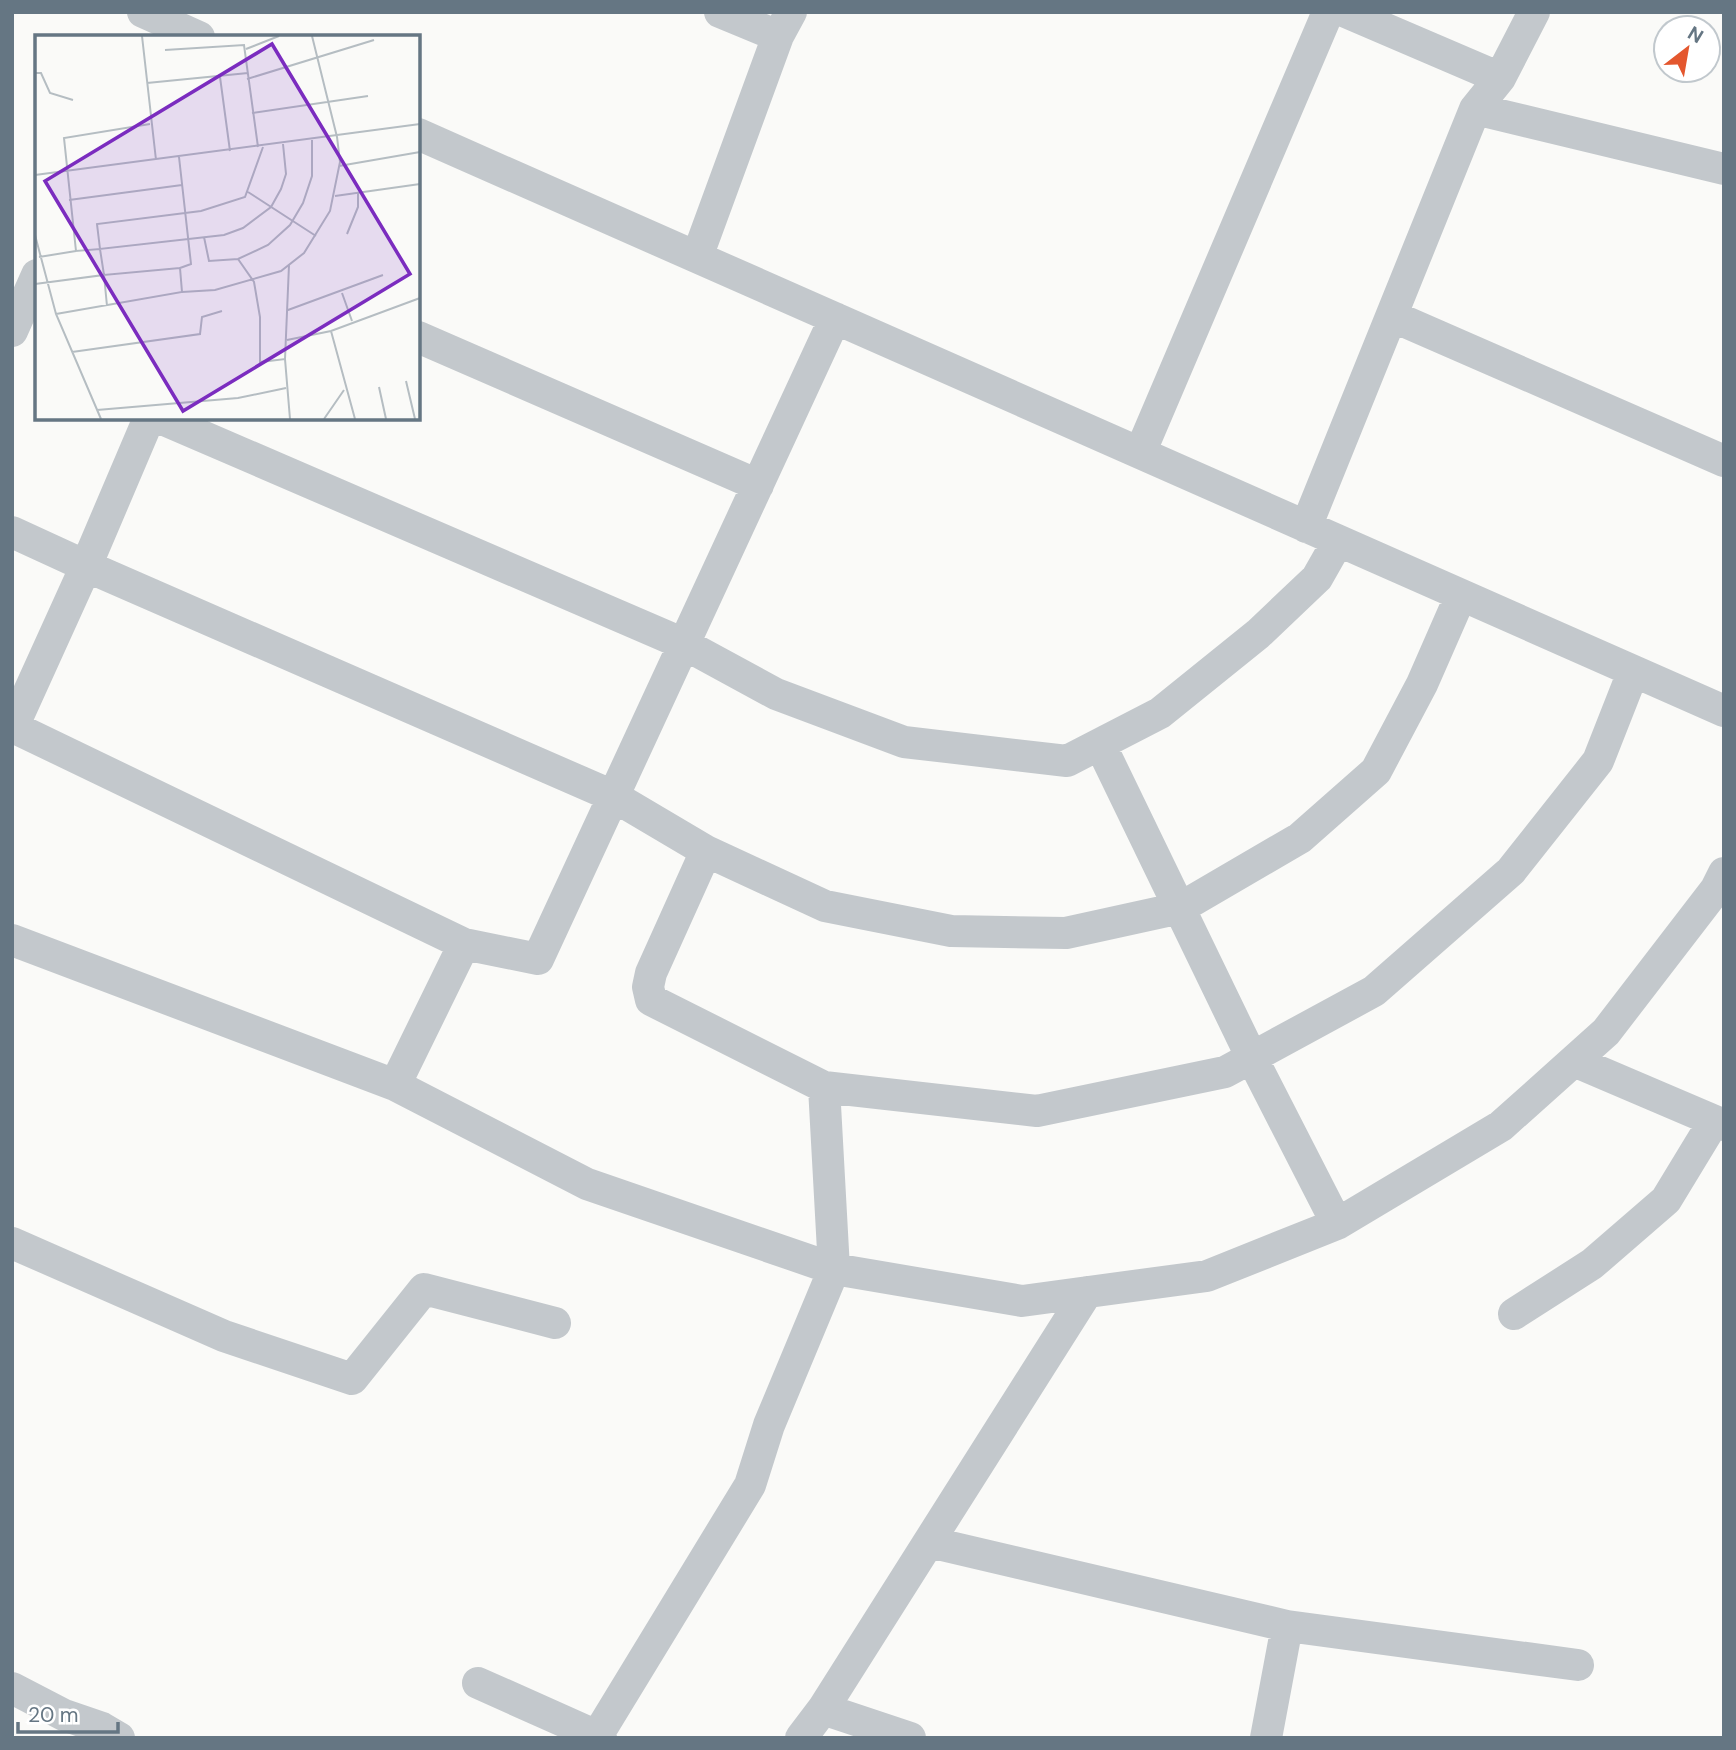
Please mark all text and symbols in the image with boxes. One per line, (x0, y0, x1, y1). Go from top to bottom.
north arrow (1652, 14, 1722, 84)
text: N (1683, 21, 1708, 49)
inset map (35, 35, 420, 420)
scale bar (18, 1690, 117, 1734)
text: 20 m (28, 1701, 79, 1729)

